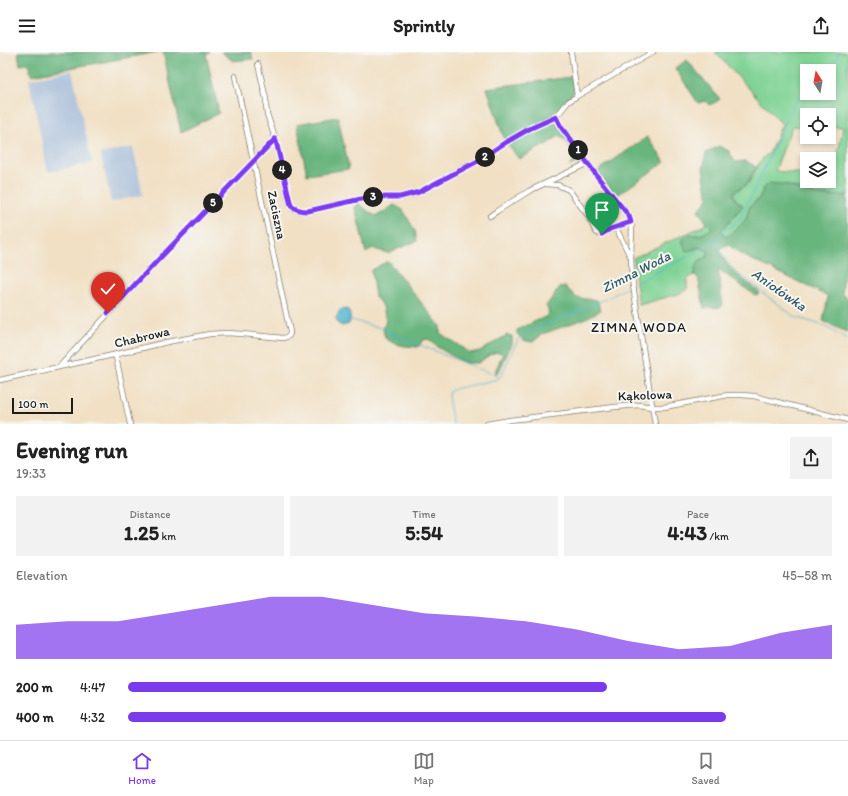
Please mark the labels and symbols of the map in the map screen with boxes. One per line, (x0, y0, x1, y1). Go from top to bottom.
north arrow (800, 64, 836, 100)
pin: 1 (568, 140, 588, 160)
pin: 2 (475, 147, 495, 167)
pin: 4 (272, 160, 292, 180)
pin: 3 (363, 187, 383, 207)
street label: Zaciszna (265, 189, 290, 241)
pin: 5 (203, 193, 223, 213)
pin (585, 193, 619, 234)
water label: Zimna Woda (599, 247, 674, 297)
water label: Aniołówka (748, 265, 810, 315)
pin (91, 272, 125, 313)
district label: ZIMNA WODA (591, 319, 687, 336)
street label: Chabrowa (113, 323, 171, 351)
street label: Kąkolowa (618, 387, 673, 403)
scale bar (12, 396, 73, 415)

